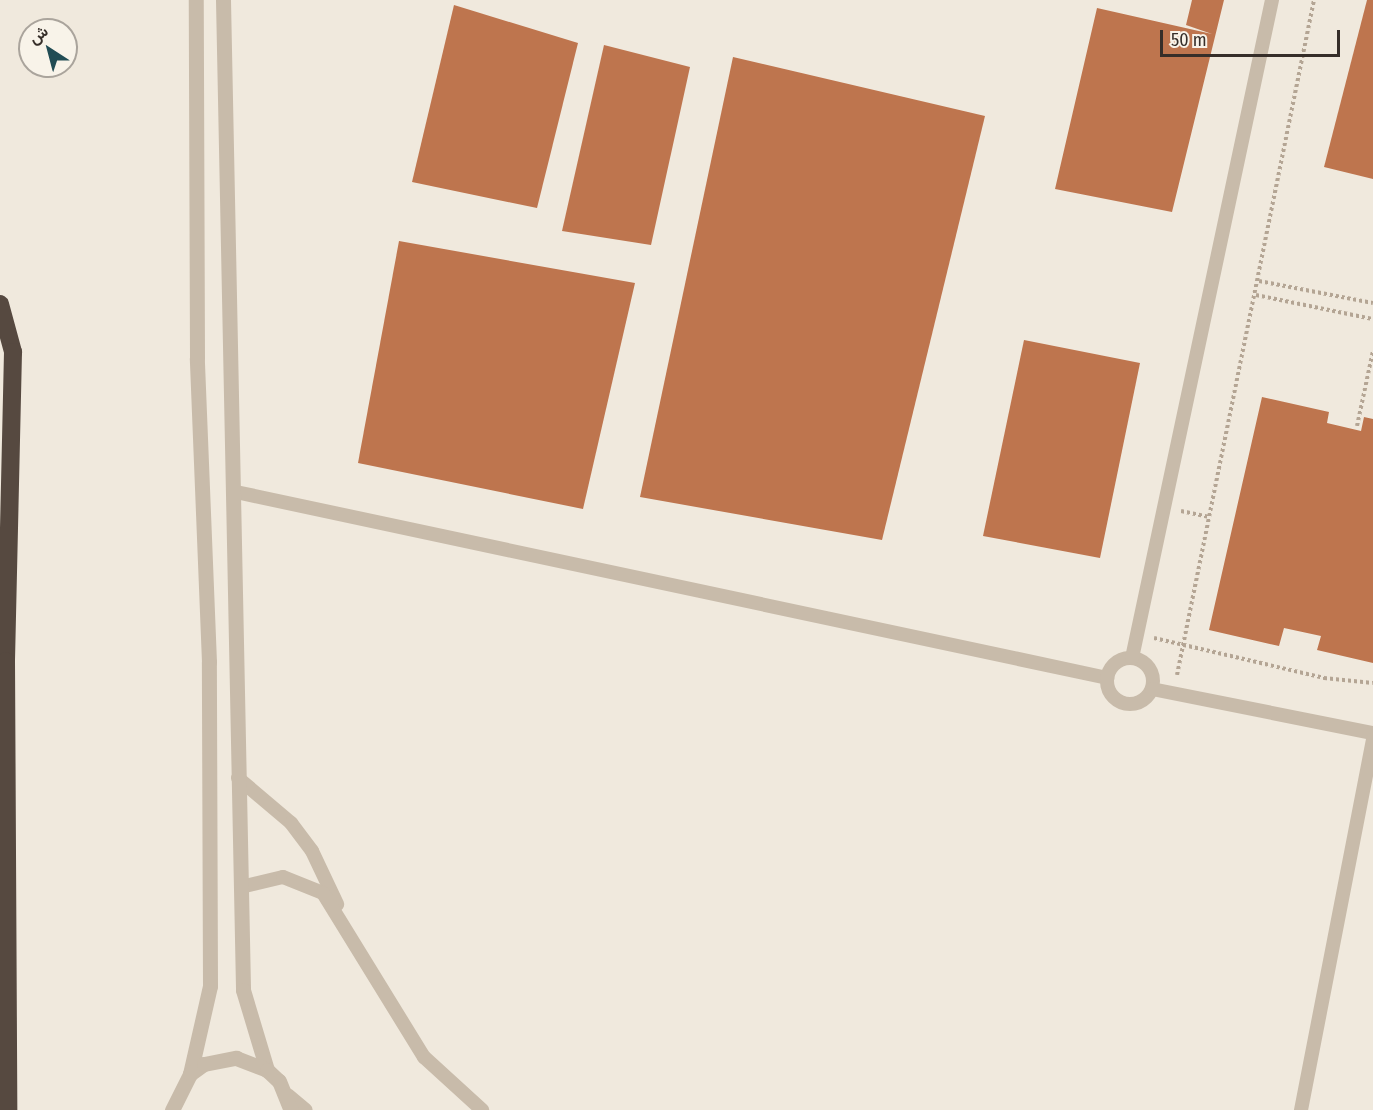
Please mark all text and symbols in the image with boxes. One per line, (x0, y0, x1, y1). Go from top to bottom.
north arrow (18, 18, 78, 78)
scale bar (1163, 18, 1343, 56)
text: ش (25, 21, 52, 48)
text: 50 m (1171, 29, 1207, 51)

